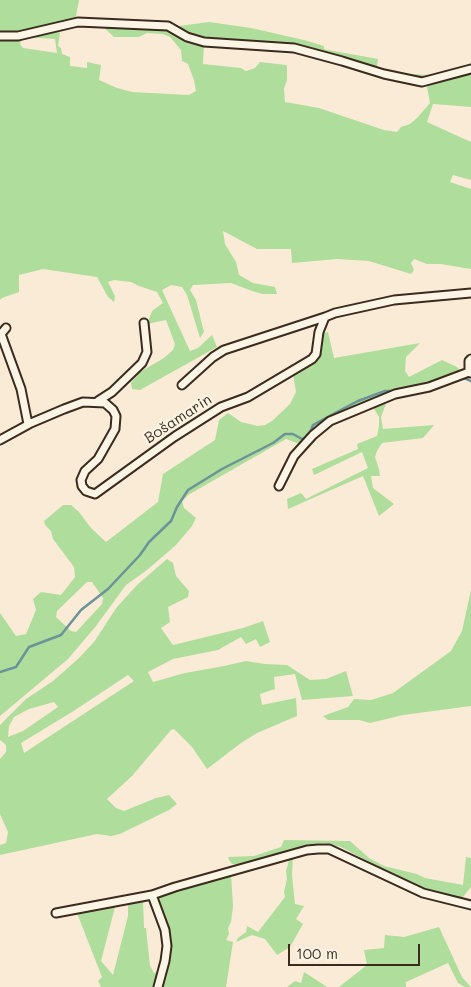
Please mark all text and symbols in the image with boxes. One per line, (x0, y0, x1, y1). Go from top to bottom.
street label: Bošamarin (141, 391, 215, 447)
scale bar (291, 934, 424, 966)
text: 100 m (296, 943, 338, 963)

